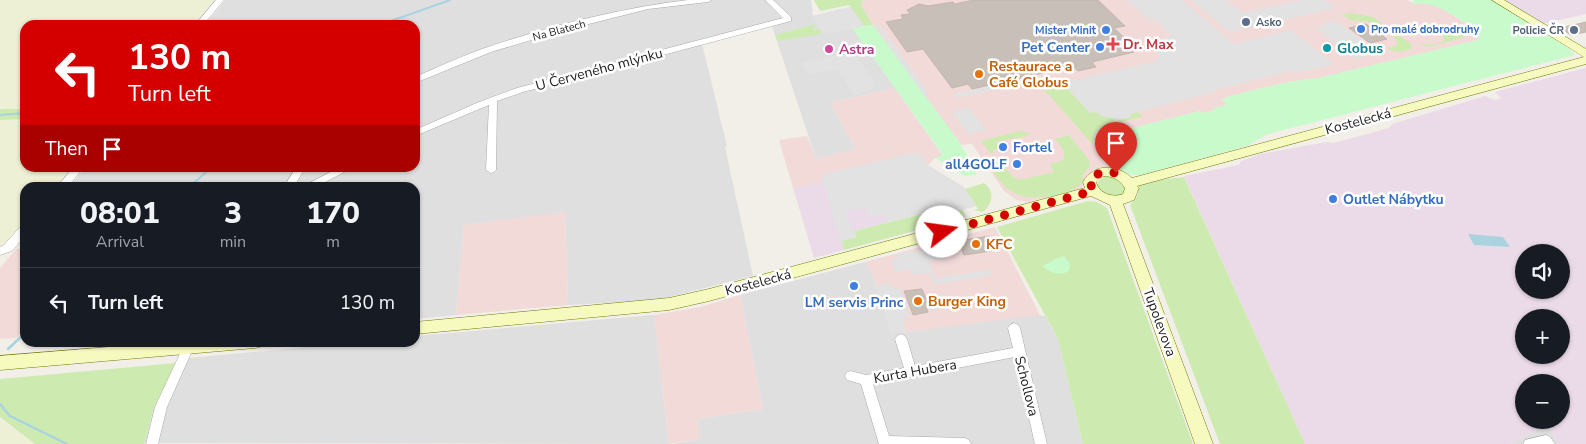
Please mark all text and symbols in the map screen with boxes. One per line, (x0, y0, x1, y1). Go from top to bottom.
place label: Asko (1256, 15, 1282, 30)
street label: Na Blatech (531, 16, 587, 45)
marker: Asko (1240, 16, 1252, 28)
place label: Pro malé dobrodruhy (1371, 22, 1479, 37)
place label: Policie ČR (1513, 22, 1564, 38)
place label: Mister Minit (1035, 23, 1097, 38)
marker: Pro malé dobrodruhy (1355, 23, 1367, 35)
marker: Mister Minit (1100, 24, 1112, 36)
marker: Policie ČR (1568, 24, 1580, 36)
text: 130 m (128, 34, 231, 81)
place label: Dr. Max (1123, 35, 1174, 54)
place label: Pet Center (1021, 38, 1091, 57)
marker: Dr. Max (1107, 38, 1119, 50)
place label: Globus (1337, 39, 1383, 58)
icon: left (45, 40, 110, 105)
place label: Astra (839, 40, 875, 59)
marker: Pet Center (1094, 41, 1106, 53)
marker: Globus (1321, 42, 1333, 54)
street label: U Červeného mlýnku (533, 43, 665, 96)
marker: Astra (823, 43, 835, 55)
place label: Restaurace a Café Globus (989, 57, 1072, 92)
marker: Restaurace a Café Globus (973, 68, 985, 80)
text: Turn left (128, 79, 211, 109)
street label: Kostelecká (1323, 104, 1393, 139)
pin (1095, 122, 1137, 173)
icon: arrive (1102, 129, 1130, 157)
icon: arrive (98, 135, 126, 163)
text: Then (45, 136, 88, 162)
place label: Fortel (1013, 138, 1052, 157)
marker: Fortel (997, 141, 1009, 153)
place label: all4GOLF (945, 155, 1007, 174)
marker: all4GOLF (1011, 158, 1023, 170)
place label: Outlet Nábytku (1343, 190, 1444, 209)
text: 08:01 (80, 193, 160, 234)
text: 3 (224, 193, 242, 234)
text: 170 (306, 193, 360, 234)
marker: Outlet Nábytku (1327, 193, 1339, 205)
position arrow (915, 205, 967, 257)
text: Arrival (96, 231, 144, 253)
text: min (220, 231, 246, 253)
text: m (326, 231, 340, 253)
place label: KFC (986, 235, 1013, 254)
marker: KFC (970, 238, 982, 250)
map controls (1515, 244, 1570, 429)
button: sound (1515, 244, 1570, 299)
street label: Kostelecká (723, 265, 793, 300)
marker: LM servis Princ (848, 280, 860, 292)
street label: Tupolevova (1138, 285, 1181, 359)
icon: left (45, 289, 73, 317)
text: Turn left (88, 290, 163, 316)
text: 130 m (340, 290, 395, 316)
place label: Burger King (928, 292, 1006, 311)
place label: LM servis Princ (805, 293, 904, 312)
marker: Burger King (912, 295, 924, 307)
button: + (1515, 309, 1570, 364)
street label: Schollova (1010, 354, 1043, 418)
street label: Kurta Hubera (872, 355, 958, 388)
button: − (1515, 374, 1570, 429)

